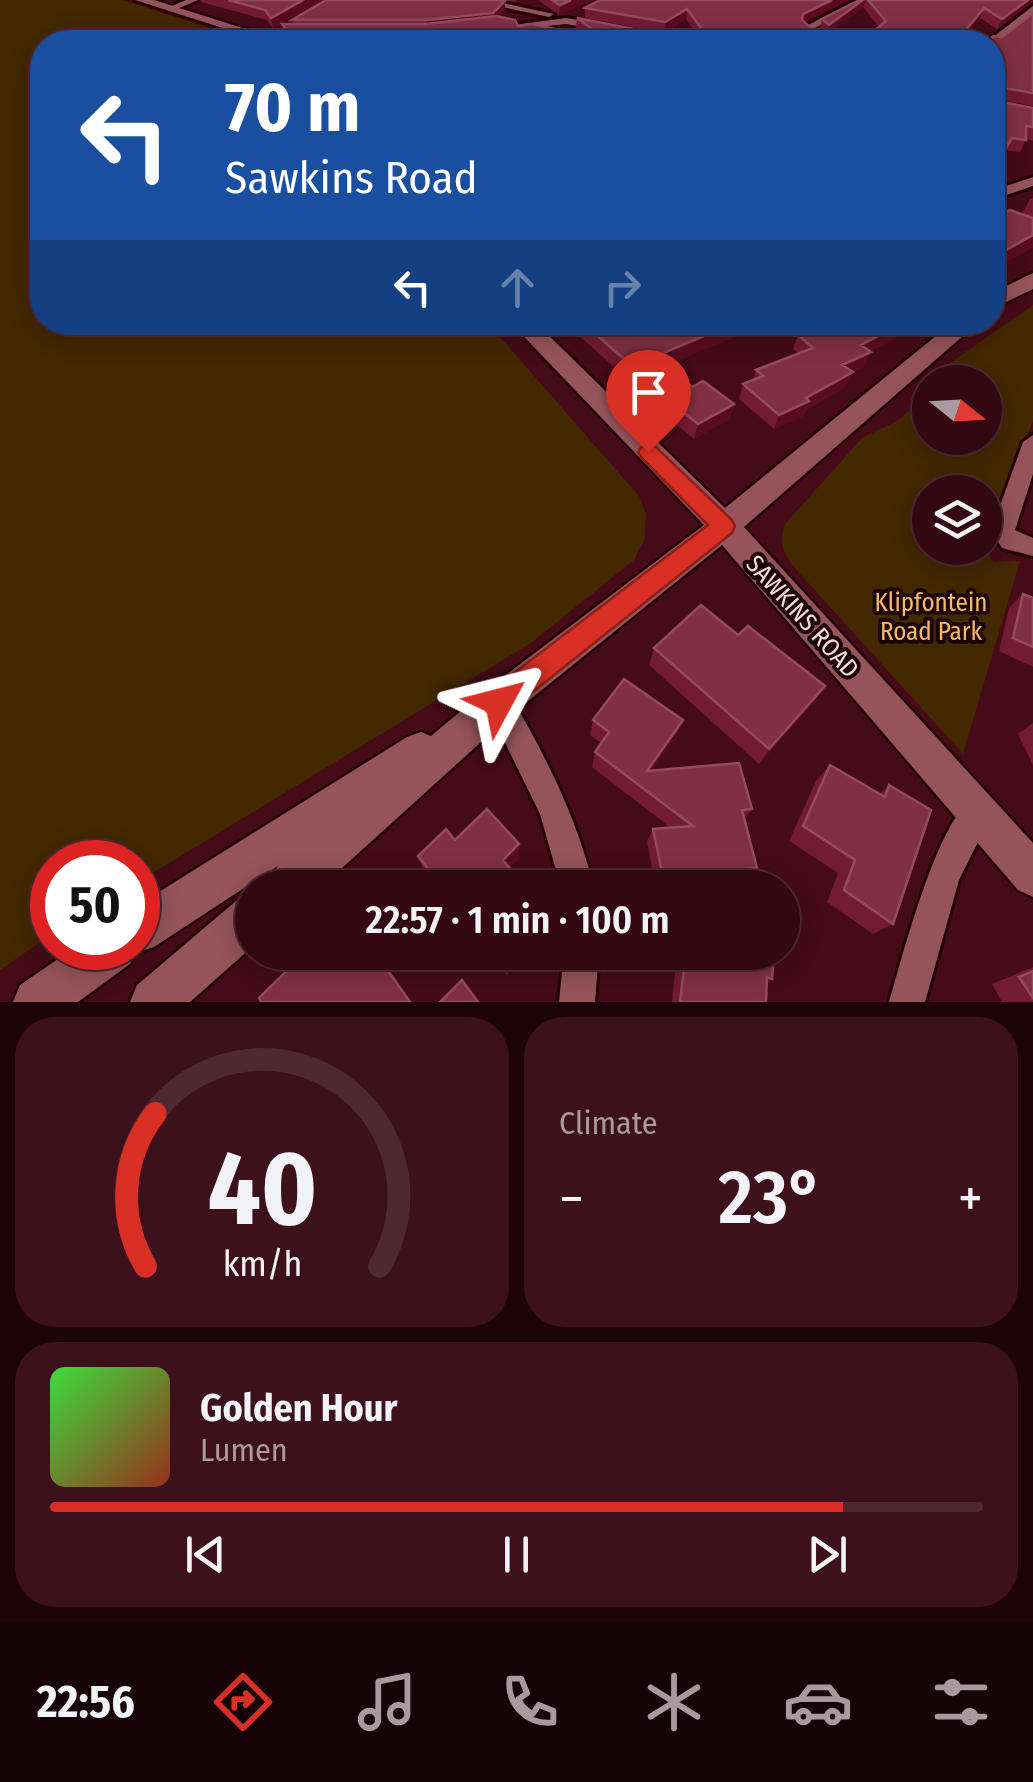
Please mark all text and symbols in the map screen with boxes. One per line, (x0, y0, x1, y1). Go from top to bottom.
text: 70 m (225, 66, 360, 150)
icon: left (60, 70, 190, 200)
text: Sawkins Road (225, 151, 478, 205)
icon: left (385, 260, 440, 315)
icon: ahead (490, 260, 545, 315)
icon: right (595, 260, 650, 315)
pin (606, 350, 691, 453)
icon: arrive (621, 365, 676, 420)
north arrow (912, 365, 1002, 455)
map controls (912, 365, 1002, 565)
button: layers (912, 475, 1002, 565)
street label: SAWKINS ROAD (740, 549, 865, 684)
park label: Klipfontein Road Park (875, 588, 987, 647)
position arrow (447, 650, 551, 754)
speed limit sign: 50 (30, 840, 160, 970)
text: 22:57 · 1 min · 100 m (366, 897, 669, 943)
text: Climate (559, 1104, 658, 1142)
text: 40 (207, 1127, 317, 1252)
text: 23° (719, 1153, 823, 1243)
text: − (559, 1166, 584, 1232)
text: + (958, 1166, 983, 1232)
text: km/h (222, 1243, 302, 1285)
text: Golden Hour (200, 1385, 398, 1431)
text: Lumen (200, 1431, 288, 1469)
icon: previous (178, 1527, 233, 1582)
icon: pause (489, 1527, 544, 1582)
icon: next (800, 1527, 855, 1582)
icon: directions (208, 1667, 278, 1737)
icon: music (352, 1667, 422, 1737)
icon: phone (495, 1667, 565, 1737)
icon: climate (639, 1667, 709, 1737)
icon: car (783, 1667, 853, 1737)
icon: filters (926, 1667, 996, 1737)
text: 22:56 (37, 1675, 135, 1729)

